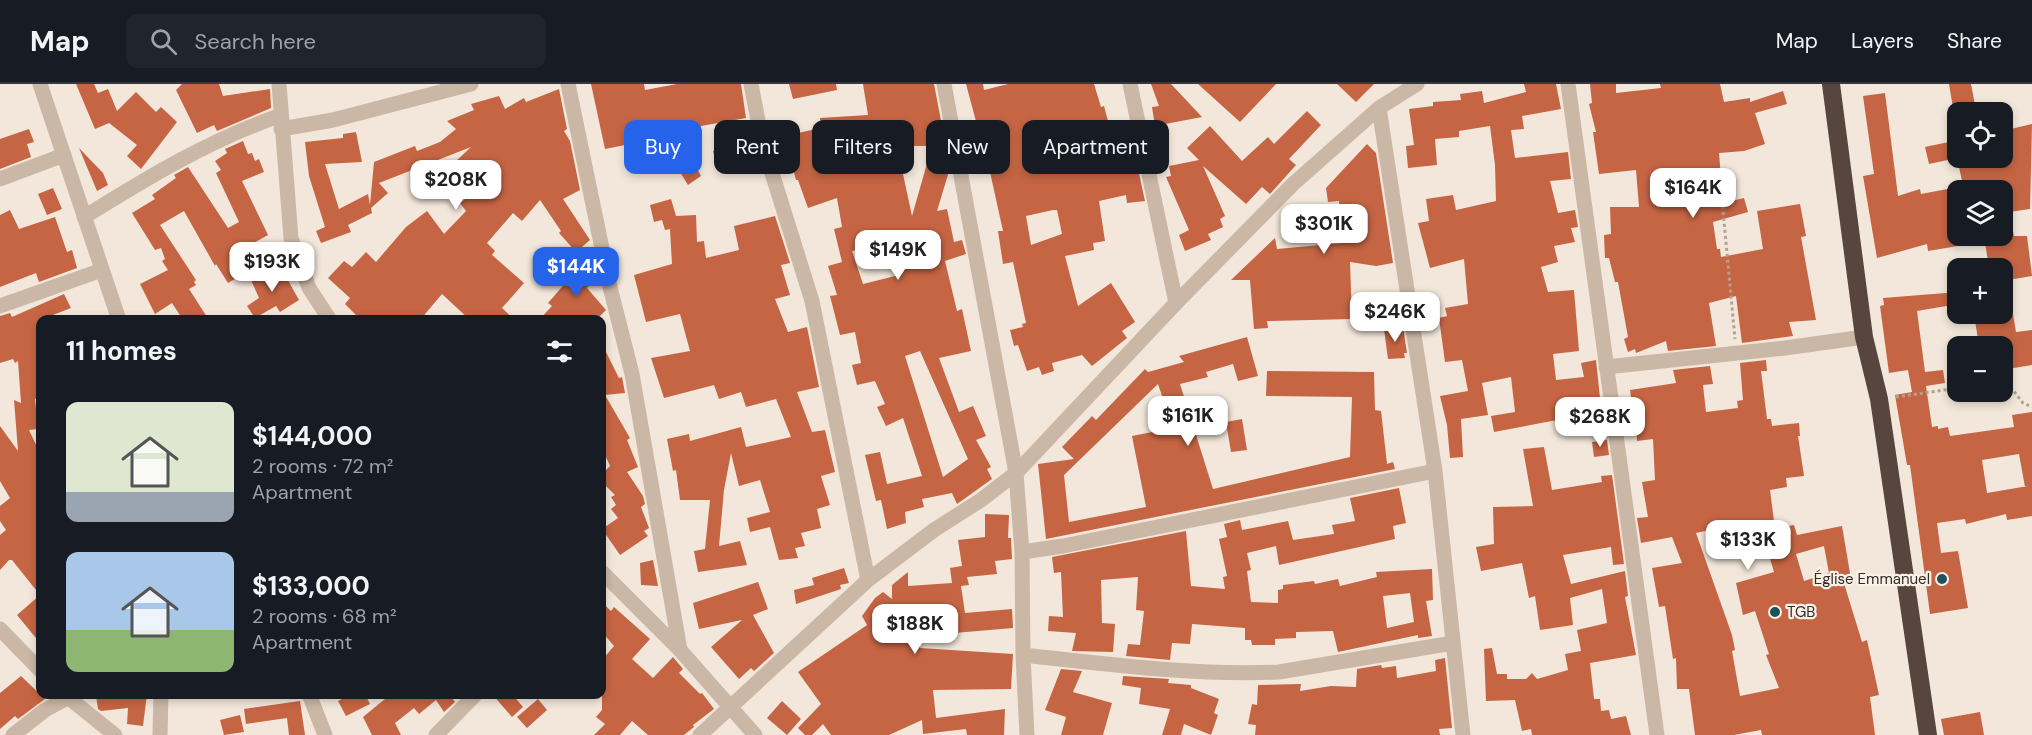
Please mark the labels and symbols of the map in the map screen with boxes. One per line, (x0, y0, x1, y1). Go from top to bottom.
pin: $208K (414, 160, 498, 211)
pin: $164K (1651, 168, 1735, 219)
pin: $301K (1282, 204, 1366, 255)
pin: $149K (856, 230, 940, 281)
pin: $193K (230, 242, 314, 293)
pin: $144K (534, 247, 618, 298)
pin: $246K (1353, 292, 1437, 343)
pin: $161K (1146, 396, 1230, 447)
pin: $268K (1558, 397, 1642, 448)
pin: $133K (1706, 520, 1790, 571)
place label: Église Emmanuel (1814, 569, 1930, 589)
marker: Église Emmanuel (1935, 572, 1949, 586)
place label: TGB (1787, 602, 1815, 622)
pin: $188K (873, 604, 957, 655)
marker: TGB (1768, 605, 1782, 619)

